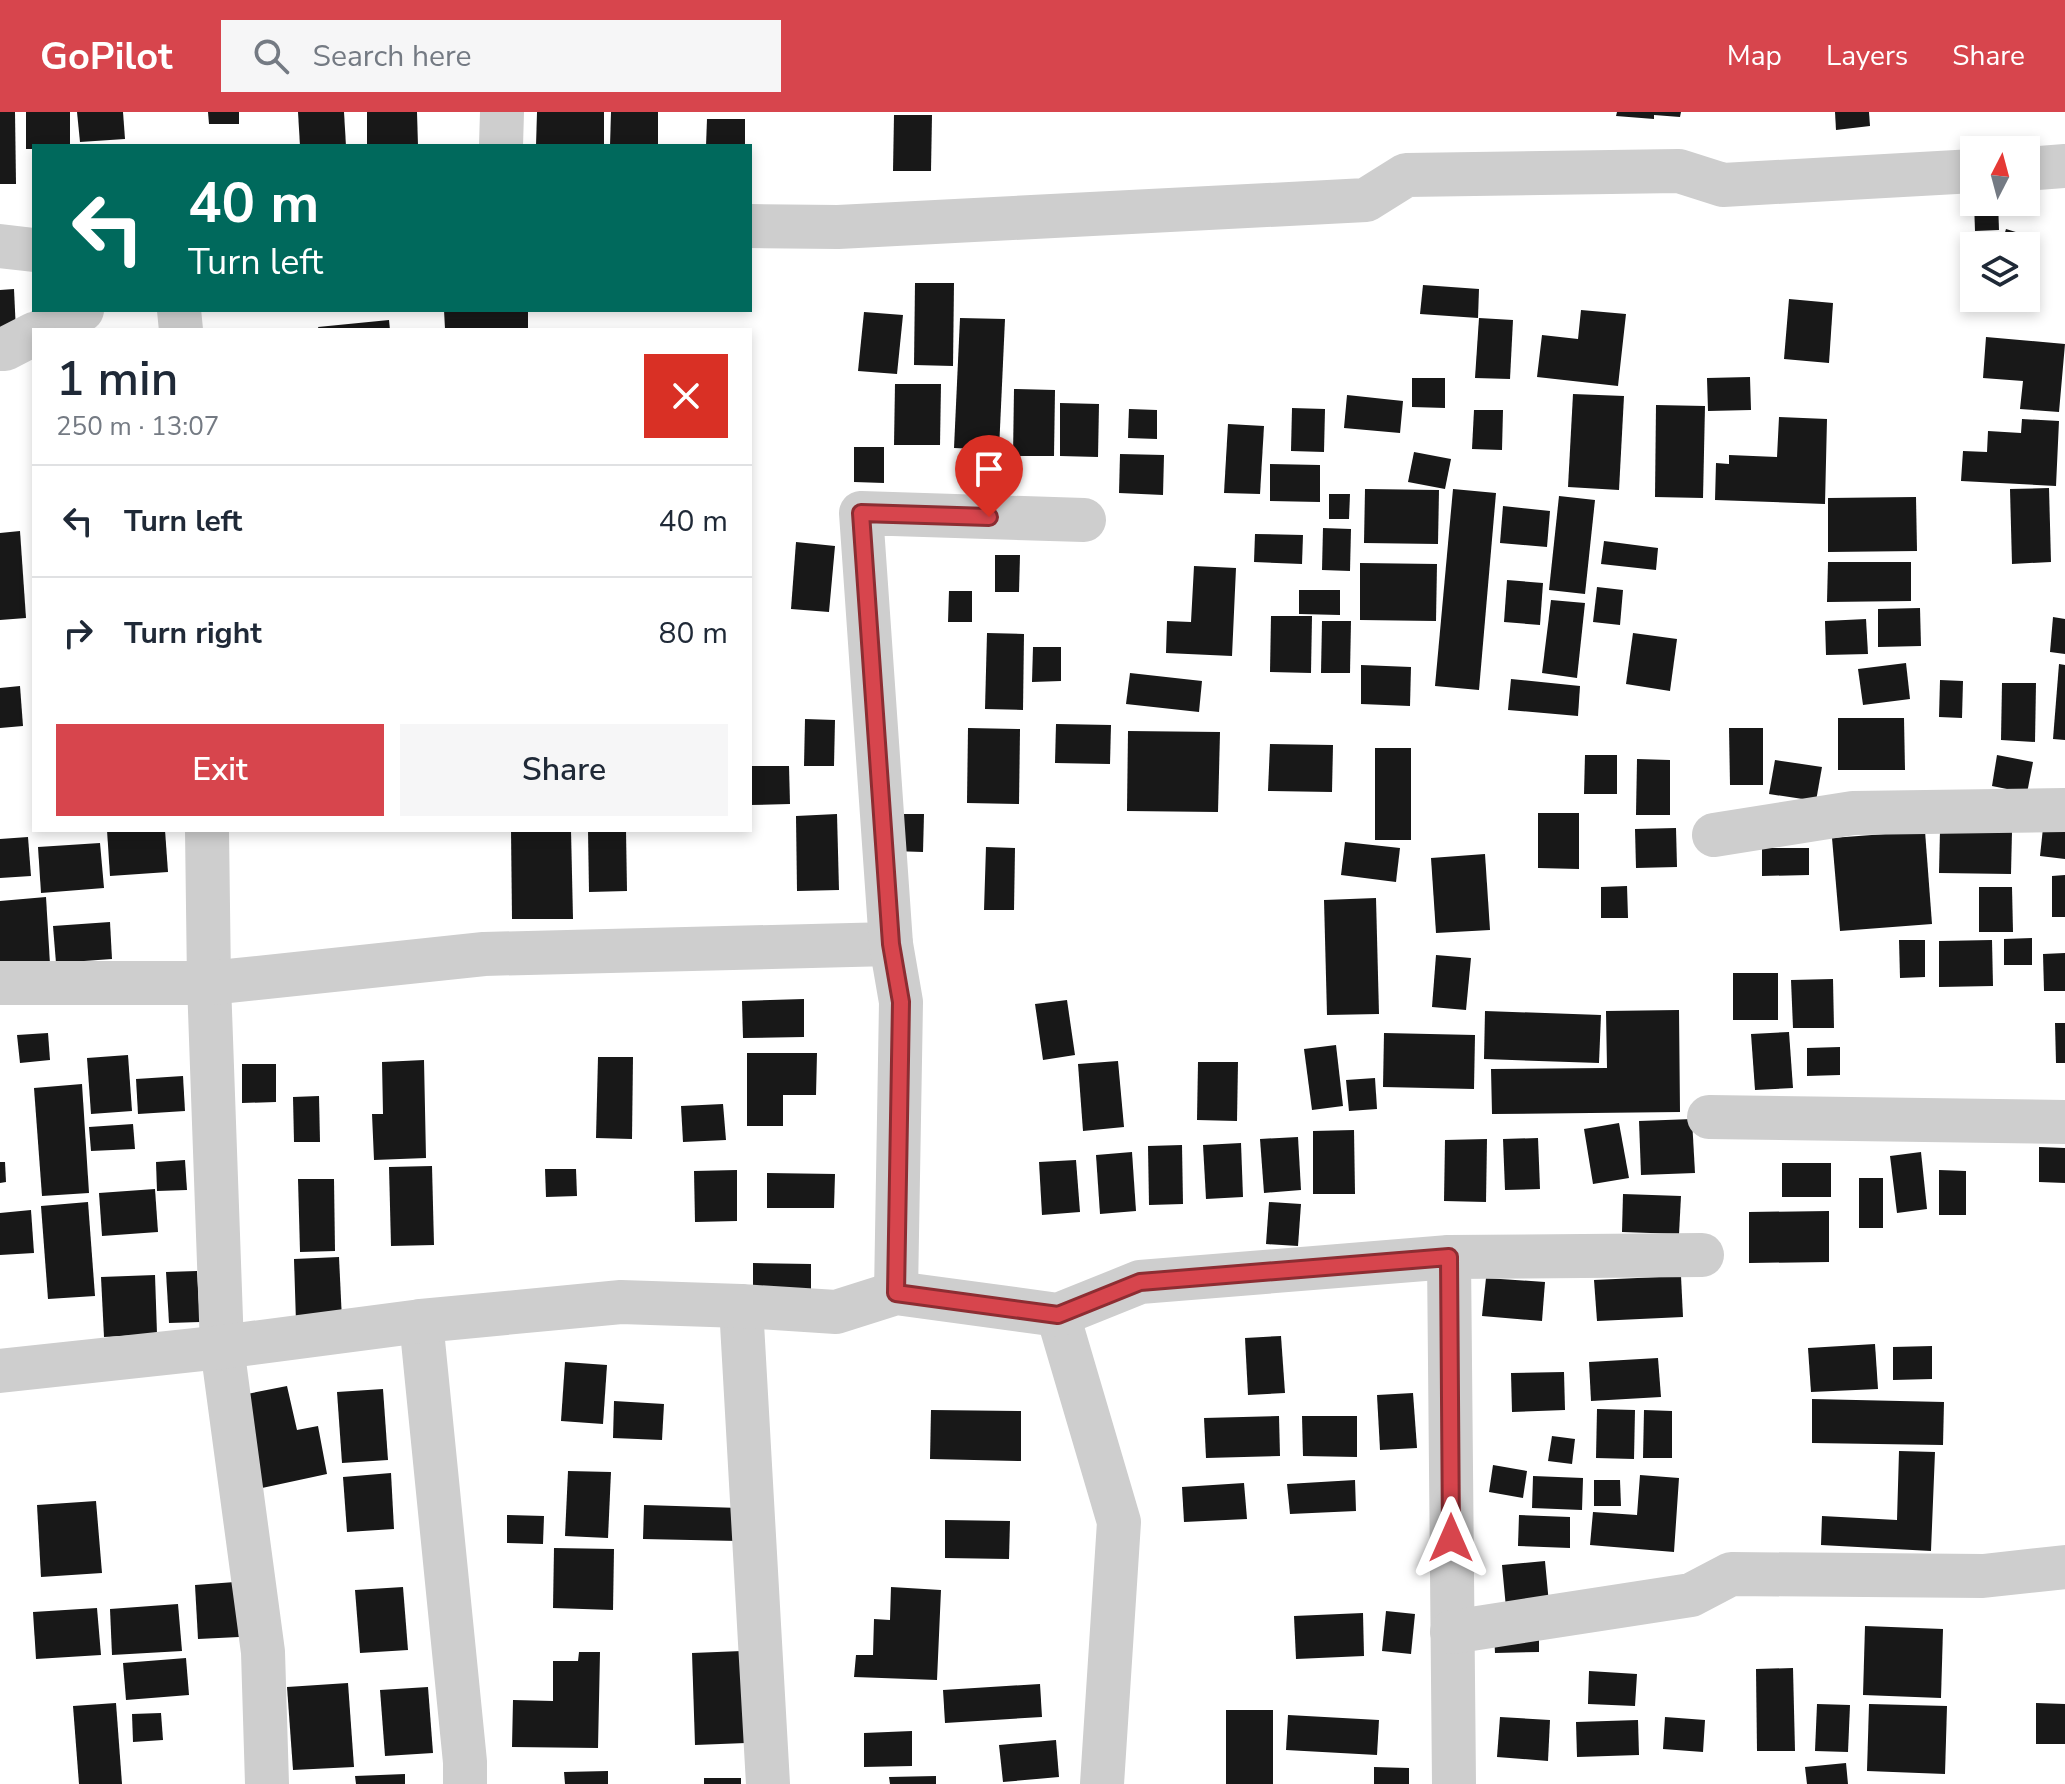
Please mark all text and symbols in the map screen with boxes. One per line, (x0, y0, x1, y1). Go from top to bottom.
search box (221, 20, 781, 92)
text: GoPilot (40, 31, 173, 82)
icon: search (249, 34, 293, 78)
text: Search here (313, 36, 472, 77)
text: Map (1727, 37, 1782, 75)
text: Layers (1826, 37, 1908, 75)
text: Share (1952, 37, 2025, 75)
north arrow (1960, 136, 2040, 216)
map controls (1960, 136, 2040, 312)
text: 40 m (188, 165, 319, 242)
icon: left (56, 176, 160, 280)
button: layers (1960, 232, 2040, 312)
text: Turn left (188, 238, 323, 287)
text: 1 min (56, 346, 178, 412)
button: close (644, 354, 728, 438)
text: 250 m · 13:07 (56, 409, 219, 444)
pin (955, 435, 1023, 517)
icon: arrive (967, 447, 1011, 491)
icon: left (56, 499, 100, 543)
text: Turn left (124, 501, 242, 542)
text: 40 m (659, 501, 728, 542)
icon: right (56, 611, 100, 655)
text: Turn right (124, 613, 262, 654)
text: 80 m (659, 613, 728, 654)
button: Exit (56, 724, 384, 816)
button: Share (400, 724, 728, 816)
position arrow (1409, 1496, 1493, 1580)

